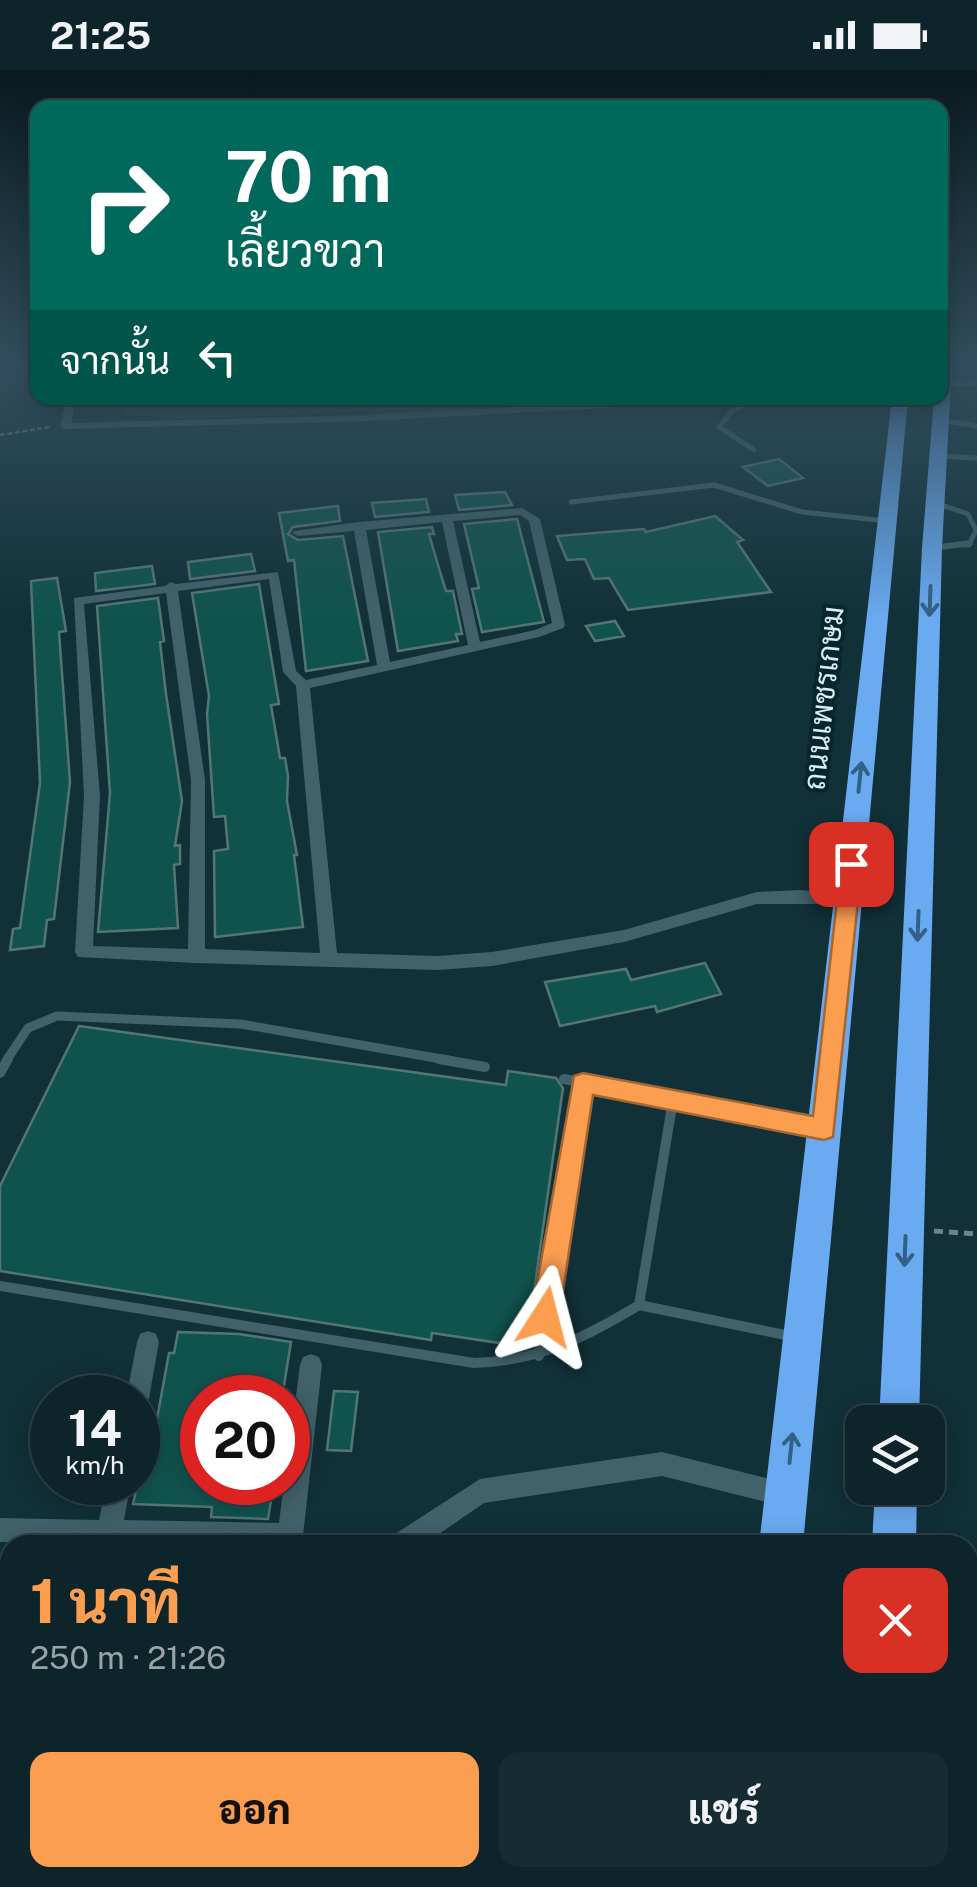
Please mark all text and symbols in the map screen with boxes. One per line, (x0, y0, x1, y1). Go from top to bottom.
text: 21:25 (50, 13, 151, 58)
text: 70 m (225, 135, 392, 218)
icon: right (60, 140, 190, 270)
text: เลี้ยวขวา (225, 224, 385, 277)
icon: left (190, 330, 245, 385)
text: จากนั้น (60, 338, 170, 383)
one-way arrow (921, 585, 940, 617)
street label: ถนนเพชรเกษม (795, 604, 851, 792)
one-way arrow (851, 761, 870, 793)
pin (809, 822, 894, 907)
icon: arrive (824, 837, 879, 892)
one-way arrow (908, 910, 927, 942)
one-way arrow (895, 1234, 914, 1266)
position arrow (493, 1265, 597, 1369)
speed limit sign: 20 (180, 1375, 310, 1505)
text: 14 (68, 1398, 122, 1457)
map controls (845, 1405, 945, 1505)
button: layers (845, 1405, 945, 1505)
one-way arrow (782, 1432, 801, 1465)
text: km/h (66, 1450, 124, 1480)
text: 1 นาที (30, 1566, 181, 1637)
button: close (843, 1568, 948, 1673)
text: 250 m · 21:26 (30, 1639, 226, 1676)
button: ออก (30, 1752, 479, 1867)
button: แชร์ (499, 1752, 948, 1867)

